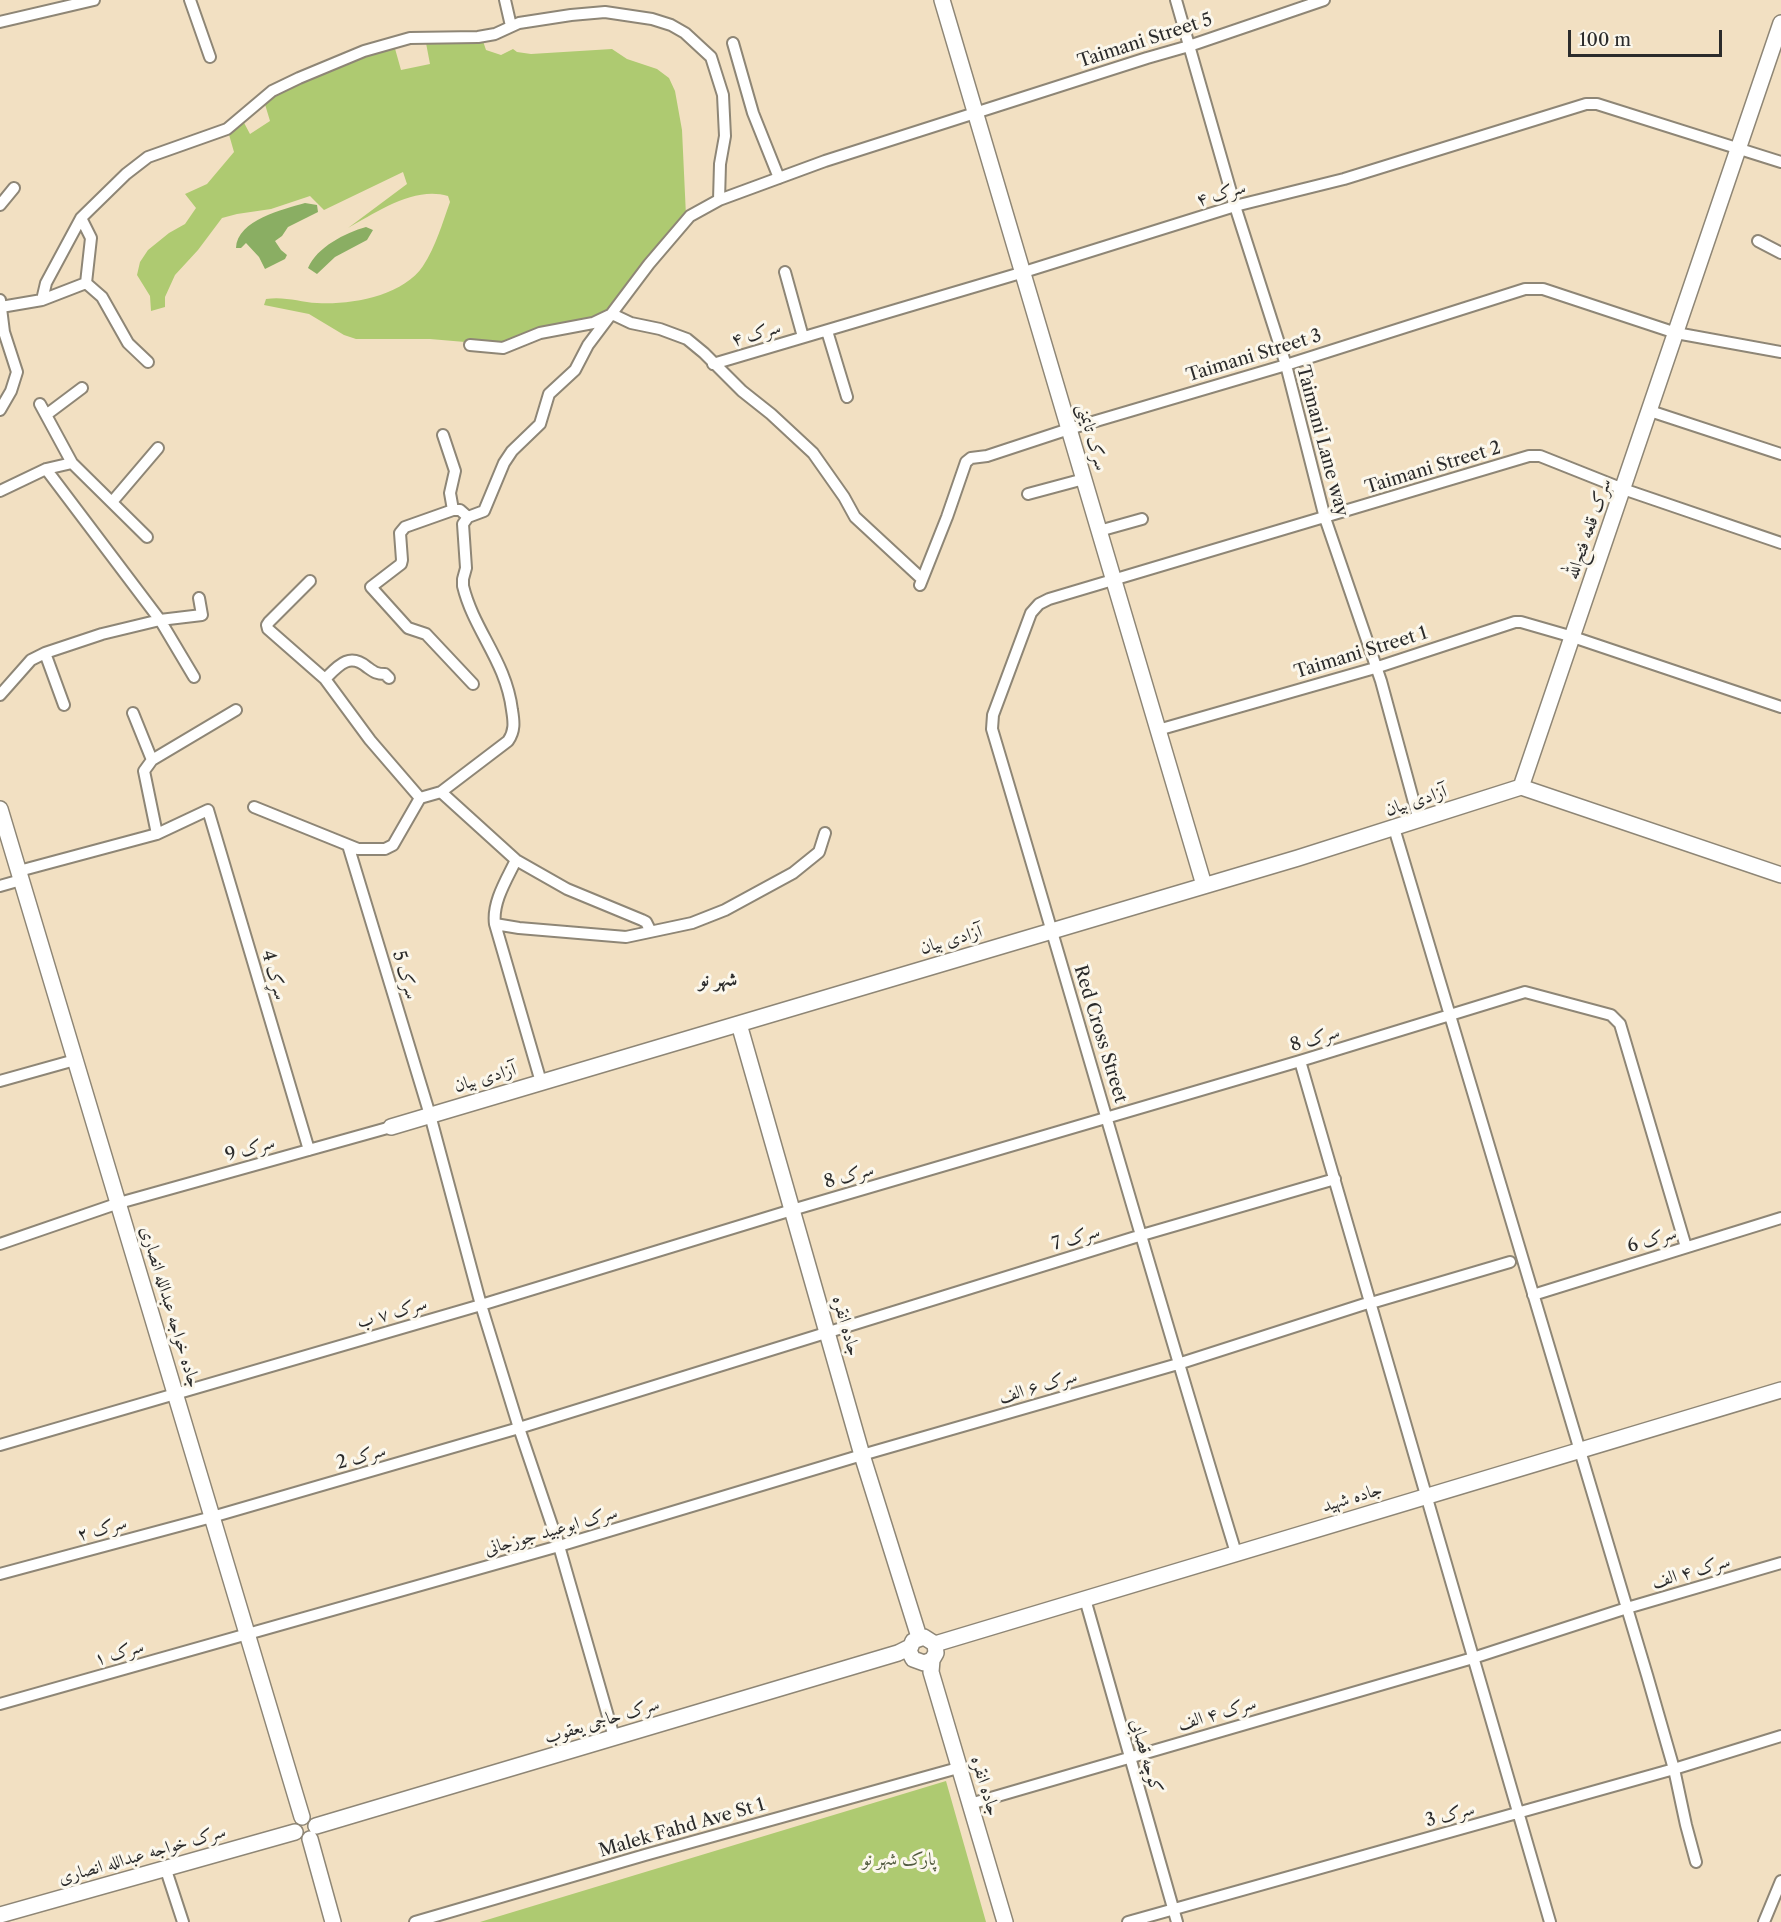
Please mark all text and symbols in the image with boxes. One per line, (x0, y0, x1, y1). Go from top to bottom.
street label: Taimani Street 5 (1075, 9, 1215, 73)
scale bar (1571, 18, 1726, 56)
text: 100 m (1579, 29, 1631, 51)
street label: سرک ۴ (1194, 177, 1248, 211)
street label: سرک ۴ (729, 317, 783, 351)
street label: Taimani Street 3 (1184, 325, 1324, 387)
street label: Taimani Lane way (1291, 363, 1353, 519)
street label: سرک تایمنی (1072, 401, 1112, 473)
street label: Taimani Street 2 (1363, 437, 1503, 499)
street label: سرک قلعه فتح‌الله (1562, 476, 1616, 582)
street label: Taimani Street 1 (1292, 623, 1430, 683)
street label: آزادی بیان (1382, 781, 1450, 821)
street label: آزادی بیان (917, 921, 985, 959)
street label: سړک 4 (257, 948, 291, 1002)
street label: سرک 5 (387, 948, 423, 1002)
street label: Red Cross Street (1069, 963, 1131, 1105)
district label: شهر نو (699, 968, 737, 992)
street label: سرک 8 (1288, 1021, 1342, 1057)
street label: آزادی بیان (451, 1059, 519, 1097)
street label: سرک 9 (223, 1132, 277, 1166)
street label: سرک 8 (822, 1159, 876, 1193)
street label: سرک 7 (1050, 1221, 1102, 1255)
street label: سرک 6 (1625, 1222, 1679, 1258)
street label: جاده خواجه عبدالله انصاری (135, 1224, 205, 1390)
street label: سرک ۷ ب (354, 1293, 430, 1333)
street label: جاده انقره (827, 1293, 865, 1359)
street label: سرک ۶ الف (996, 1366, 1080, 1408)
street label: سرک 2 (334, 1440, 388, 1474)
street label: جاده شهید (1319, 1479, 1385, 1517)
street label: سرک ابوعبید جوزجانی (482, 1502, 620, 1560)
street label: سرک ۲ (75, 1512, 129, 1546)
street label: سرک ۴ الف (1649, 1551, 1733, 1593)
street label: سرک ۱ (92, 1636, 146, 1670)
street label: سرک حاجی یعقوب (542, 1693, 662, 1749)
street label: سرک ۴ الف (1175, 1693, 1259, 1735)
street label: کوچه قصابی (1125, 1716, 1167, 1796)
street label: جاده انقره (966, 1753, 1004, 1819)
street label: Malek Fahd Ave St 1 (597, 1794, 767, 1862)
street label: سرک 3 (1423, 1798, 1477, 1832)
street label: سرک خواجه عبدالله انصاری (56, 1821, 228, 1889)
park label: پارک شهر نو (862, 1849, 936, 1871)

